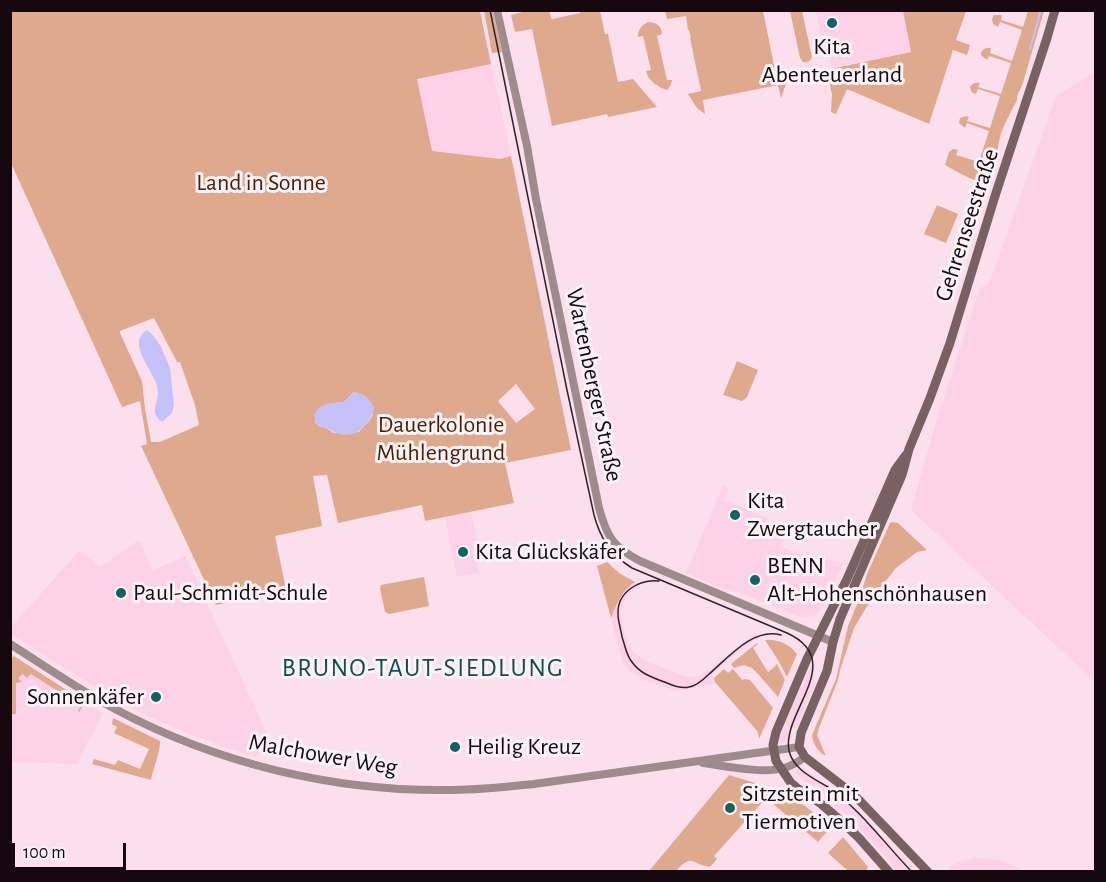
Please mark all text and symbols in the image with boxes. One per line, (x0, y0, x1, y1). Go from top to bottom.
marker: Kita Abenteuerland (825, 16, 839, 30)
place label: Kita Abenteuerland (762, 33, 902, 89)
street label: Gehrenseestraße (929, 145, 1005, 305)
park label: Land in Sonne (196, 169, 326, 197)
street label: Wartenberger Straße (559, 286, 629, 484)
park label: Dauerkolonie Mühlengrund (377, 411, 505, 467)
place label: Kita Zwergtaucher (747, 487, 877, 543)
marker: Kita Zwergtaucher (728, 508, 742, 522)
place label: Kita Glückskäfer (475, 538, 625, 566)
marker: Kita Glückskäfer (456, 545, 470, 559)
place label: BENN Alt-Hohenschönhausen (767, 552, 987, 608)
marker: BENN Alt-Hohenschönhausen (748, 573, 762, 587)
place label: Paul-Schmidt-Schule (133, 579, 328, 607)
marker: Paul-Schmidt-Schule (114, 586, 128, 600)
district label: BRUNO-TAUT-SIEDLUNG (282, 652, 564, 684)
place label: Sonnenkäfer (27, 683, 144, 711)
marker: Sonnenkäfer (149, 690, 163, 704)
street label: Malchower Weg (246, 728, 400, 782)
place label: Heilig Kreuz (467, 733, 581, 761)
marker: Heilig Kreuz (448, 740, 462, 754)
place label: Sitzstein mit Tiermotiven (742, 780, 859, 836)
marker: Sitzstein mit Tiermotiven (723, 801, 737, 815)
scale bar (15, 831, 129, 869)
text: 100 m (23, 844, 66, 862)

